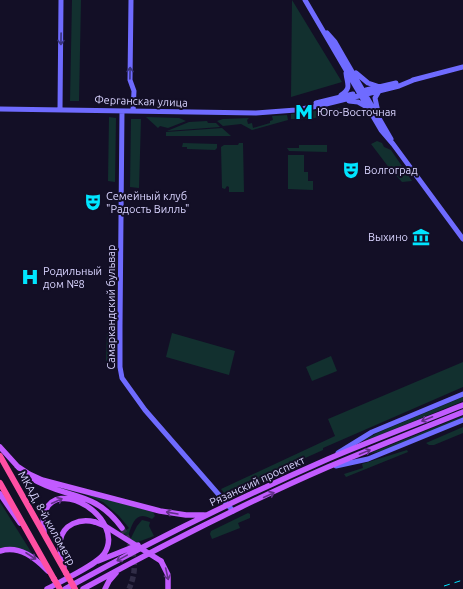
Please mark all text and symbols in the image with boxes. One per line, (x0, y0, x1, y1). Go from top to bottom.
one-way arrow (57, 32, 65, 45)
one-way arrow (126, 67, 134, 80)
street label: Ферганская улица (94, 93, 188, 109)
metro station icon: Юго-Восточная (294, 102, 314, 122)
place label: Юго-Восточная (317, 106, 396, 118)
theatre icon: Волгоград (341, 160, 361, 180)
place label: Волгоград (364, 164, 418, 176)
place label: Семейный клуб "Радость Вилль" (106, 190, 189, 215)
theatre icon: Семейный клуб "Радость Вилль" (83, 192, 103, 212)
museum icon: Выхино (411, 227, 431, 247)
place label: Выхино (368, 231, 408, 243)
street label: Самаркандский бульвар (105, 245, 117, 369)
place label: Родильный дом №8 (43, 265, 102, 290)
hospital icon: Родильный дом №8 (20, 267, 40, 287)
one-way arrow (421, 416, 433, 423)
one-way arrow (358, 448, 370, 455)
street label: Рязанский проспект (208, 454, 307, 508)
street label: МКАД, 8-й километр (16, 469, 78, 567)
one-way arrow (262, 491, 274, 498)
one-way arrow (51, 497, 63, 504)
one-way arrow (166, 509, 179, 517)
one-way arrow (25, 552, 36, 560)
one-way arrow (116, 555, 128, 562)
one-way arrow (163, 568, 171, 581)

